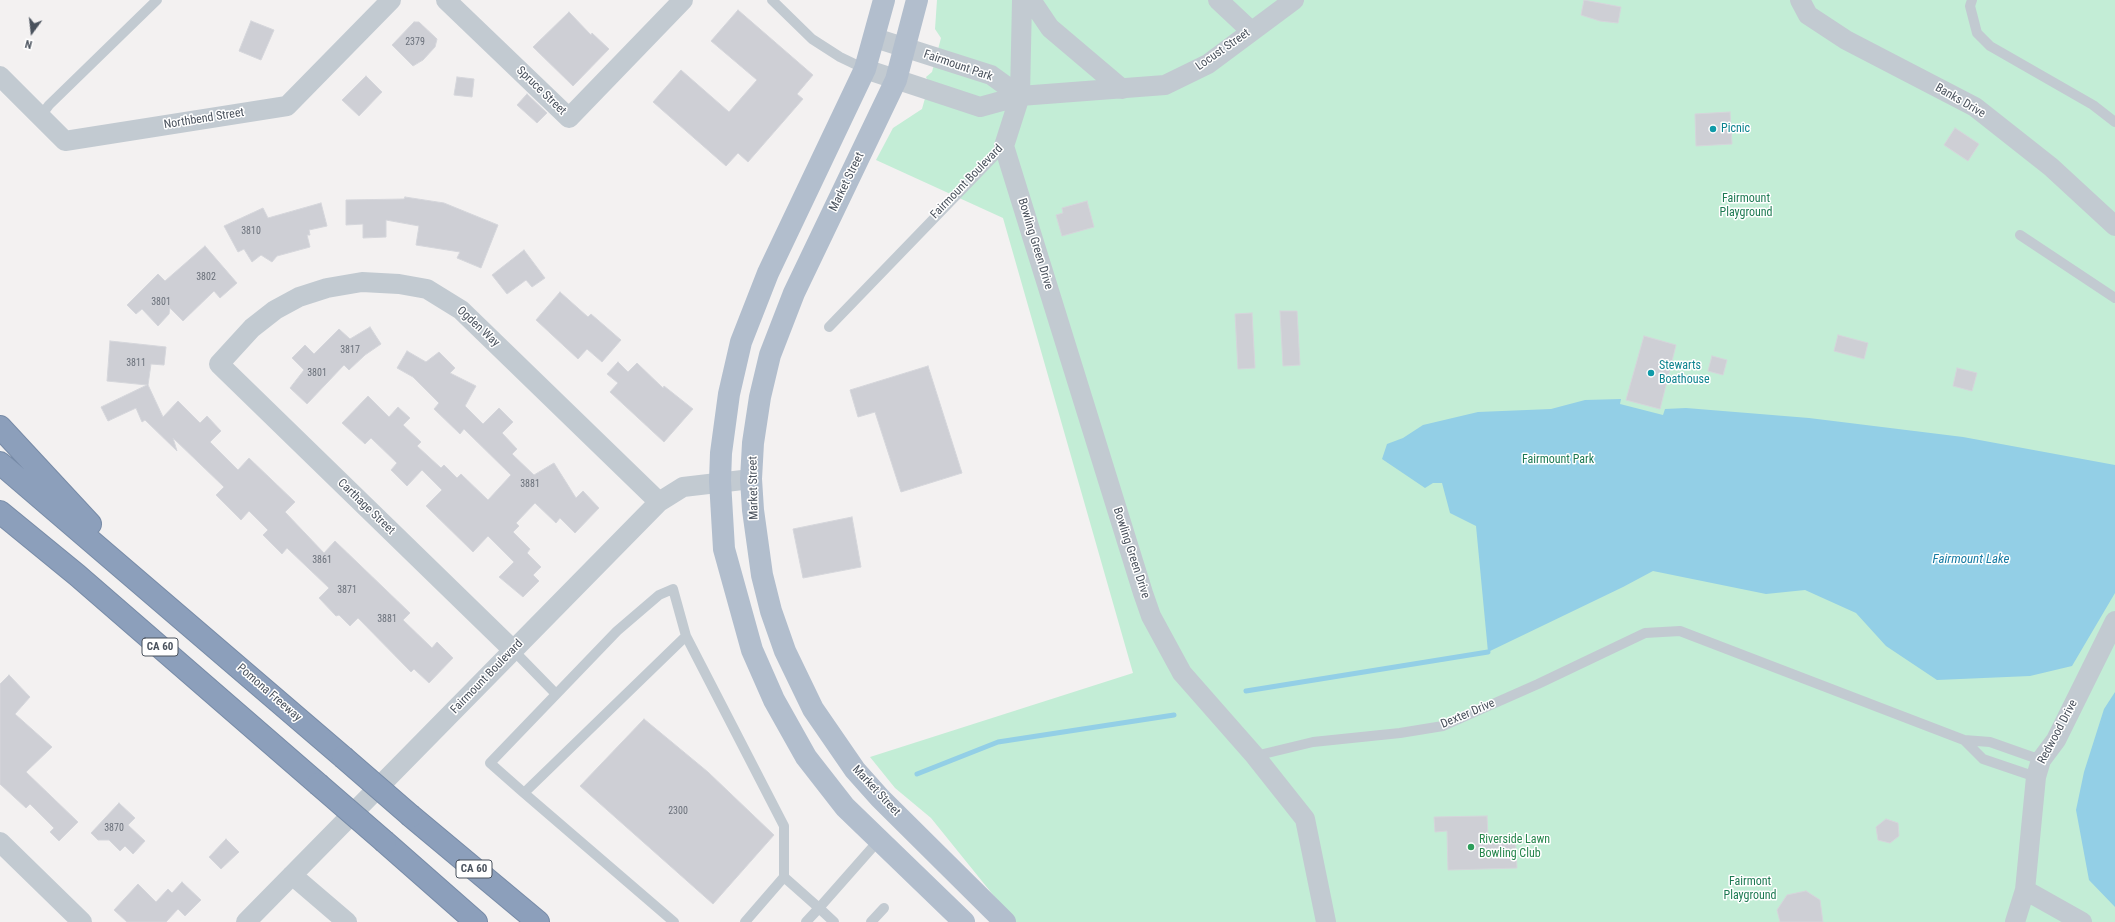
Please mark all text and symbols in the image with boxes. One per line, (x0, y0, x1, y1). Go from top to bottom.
north arrow (12, 12, 52, 52)
street label: Locust Street (1193, 26, 1253, 74)
house number: 2379 (405, 36, 425, 48)
text: N (24, 37, 34, 51)
street label: Fairmount Park (922, 47, 994, 85)
street label: Spruce Street (513, 64, 569, 118)
street label: Banks Drive (1932, 81, 1988, 121)
street label: Northbend Street (163, 106, 245, 132)
place label: Picnic (1721, 122, 1750, 136)
marker: Picnic (1708, 124, 1718, 134)
street label: Fairmount Boulevard (928, 142, 1006, 222)
street label: Market Street (827, 150, 867, 214)
park label: Fairmount Playground (1719, 192, 1773, 220)
street label: Bowling Green Drive (1014, 197, 1056, 291)
house number: 3810 (241, 225, 261, 237)
house number: 3802 (196, 271, 216, 283)
house number: 3801 (151, 296, 171, 308)
street label: Ogden Way (454, 304, 502, 350)
house number: 3817 (340, 344, 360, 356)
house number: 3811 (126, 357, 146, 369)
place label: Stewarts Boathouse (1659, 359, 1710, 387)
house number: 3801 (307, 367, 327, 379)
marker: Stewarts Boathouse (1646, 368, 1656, 378)
park label: Fairmount Park (1522, 453, 1594, 467)
street label: Market Street (746, 456, 762, 520)
street label: Carthage Street (334, 476, 398, 538)
house number: 3881 (520, 478, 540, 490)
street label: Bowling Green Drive (1110, 506, 1152, 600)
water label: Fairmount Lake (1933, 552, 2009, 568)
house number: 3861 (312, 554, 332, 566)
house number: 3871 (337, 584, 357, 596)
house number: 3881 (377, 613, 397, 625)
street label: Fairmount Boulevard (448, 637, 526, 717)
road number: CA 60 (142, 638, 178, 656)
street label: Pomona Freeway (234, 661, 304, 725)
street label: Dexter Drive (1439, 696, 1497, 732)
street label: Redwood Drive (2035, 698, 2081, 766)
street label: Market Street (849, 763, 903, 819)
house number: 2300 (668, 805, 688, 817)
house number: 3870 (104, 822, 124, 834)
place label: Riverside Lawn Bowling Club (1479, 833, 1550, 861)
marker: Riverside Lawn Bowling Club (1466, 842, 1476, 852)
road number: CA 60 (456, 860, 492, 878)
park label: Fairmont Playground (1723, 875, 1777, 903)

